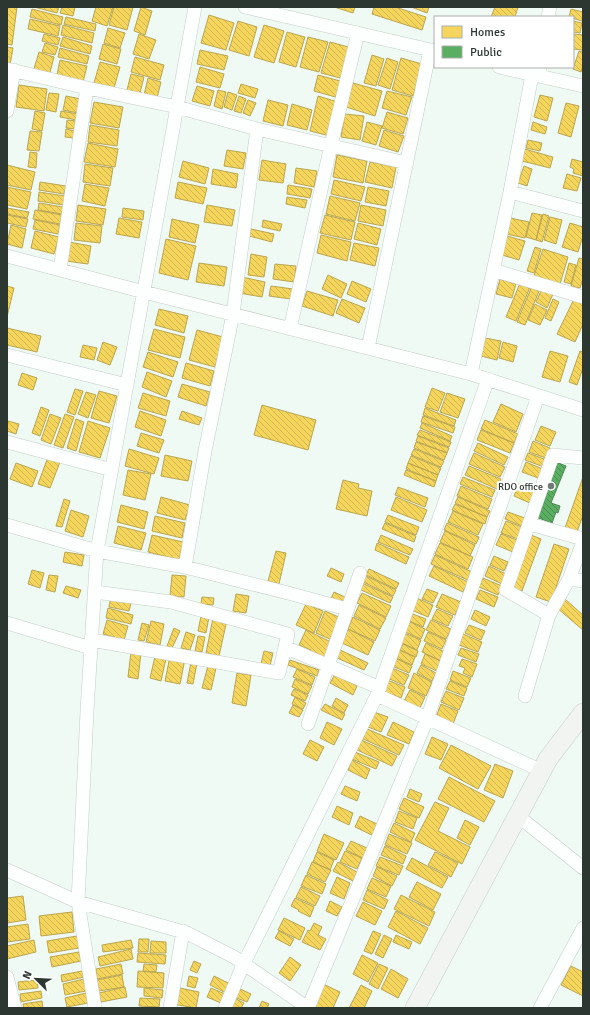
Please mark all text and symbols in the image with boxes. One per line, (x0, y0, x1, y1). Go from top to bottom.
legend (434, 16, 574, 68)
text: Homes (470, 25, 505, 40)
text: Public (470, 45, 502, 60)
place label: RDO office (498, 481, 543, 493)
marker: RDO office (546, 481, 556, 491)
north arrow (16, 959, 56, 999)
text: N (20, 969, 35, 981)

